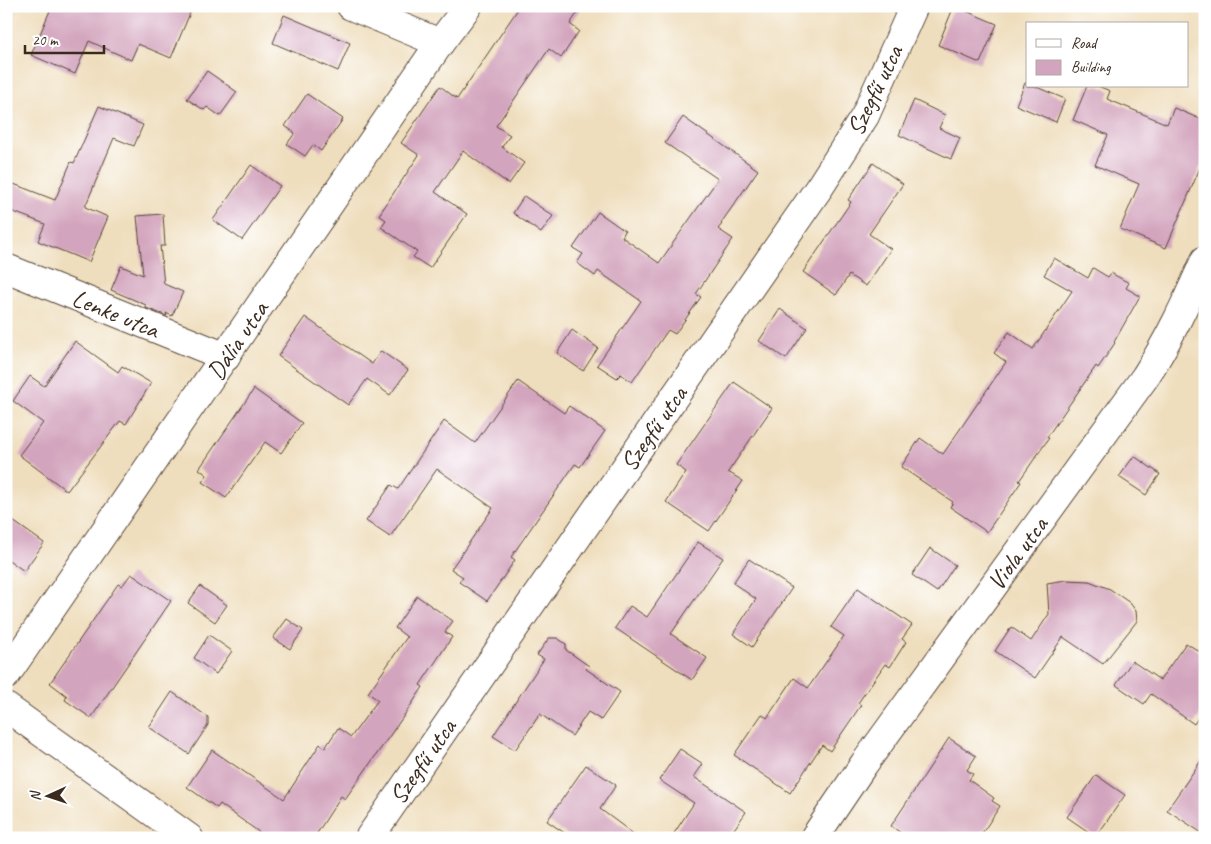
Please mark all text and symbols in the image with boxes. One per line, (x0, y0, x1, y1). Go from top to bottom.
scale bar (25, 22, 104, 54)
legend (1026, 22, 1188, 88)
text: 20 m (32, 31, 59, 50)
text: Road (1071, 34, 1098, 53)
street label: Szegfű utca (839, 38, 911, 141)
text: Building (1071, 58, 1111, 77)
street label: Lenke utca (68, 282, 166, 347)
street label: Dália utca (200, 293, 277, 386)
street label: Szegfű utca (613, 378, 696, 477)
street label: Viola utca (980, 509, 1056, 597)
street label: Szegfű utca (382, 711, 465, 810)
north arrow (22, 772, 72, 822)
text: N (27, 790, 44, 801)

